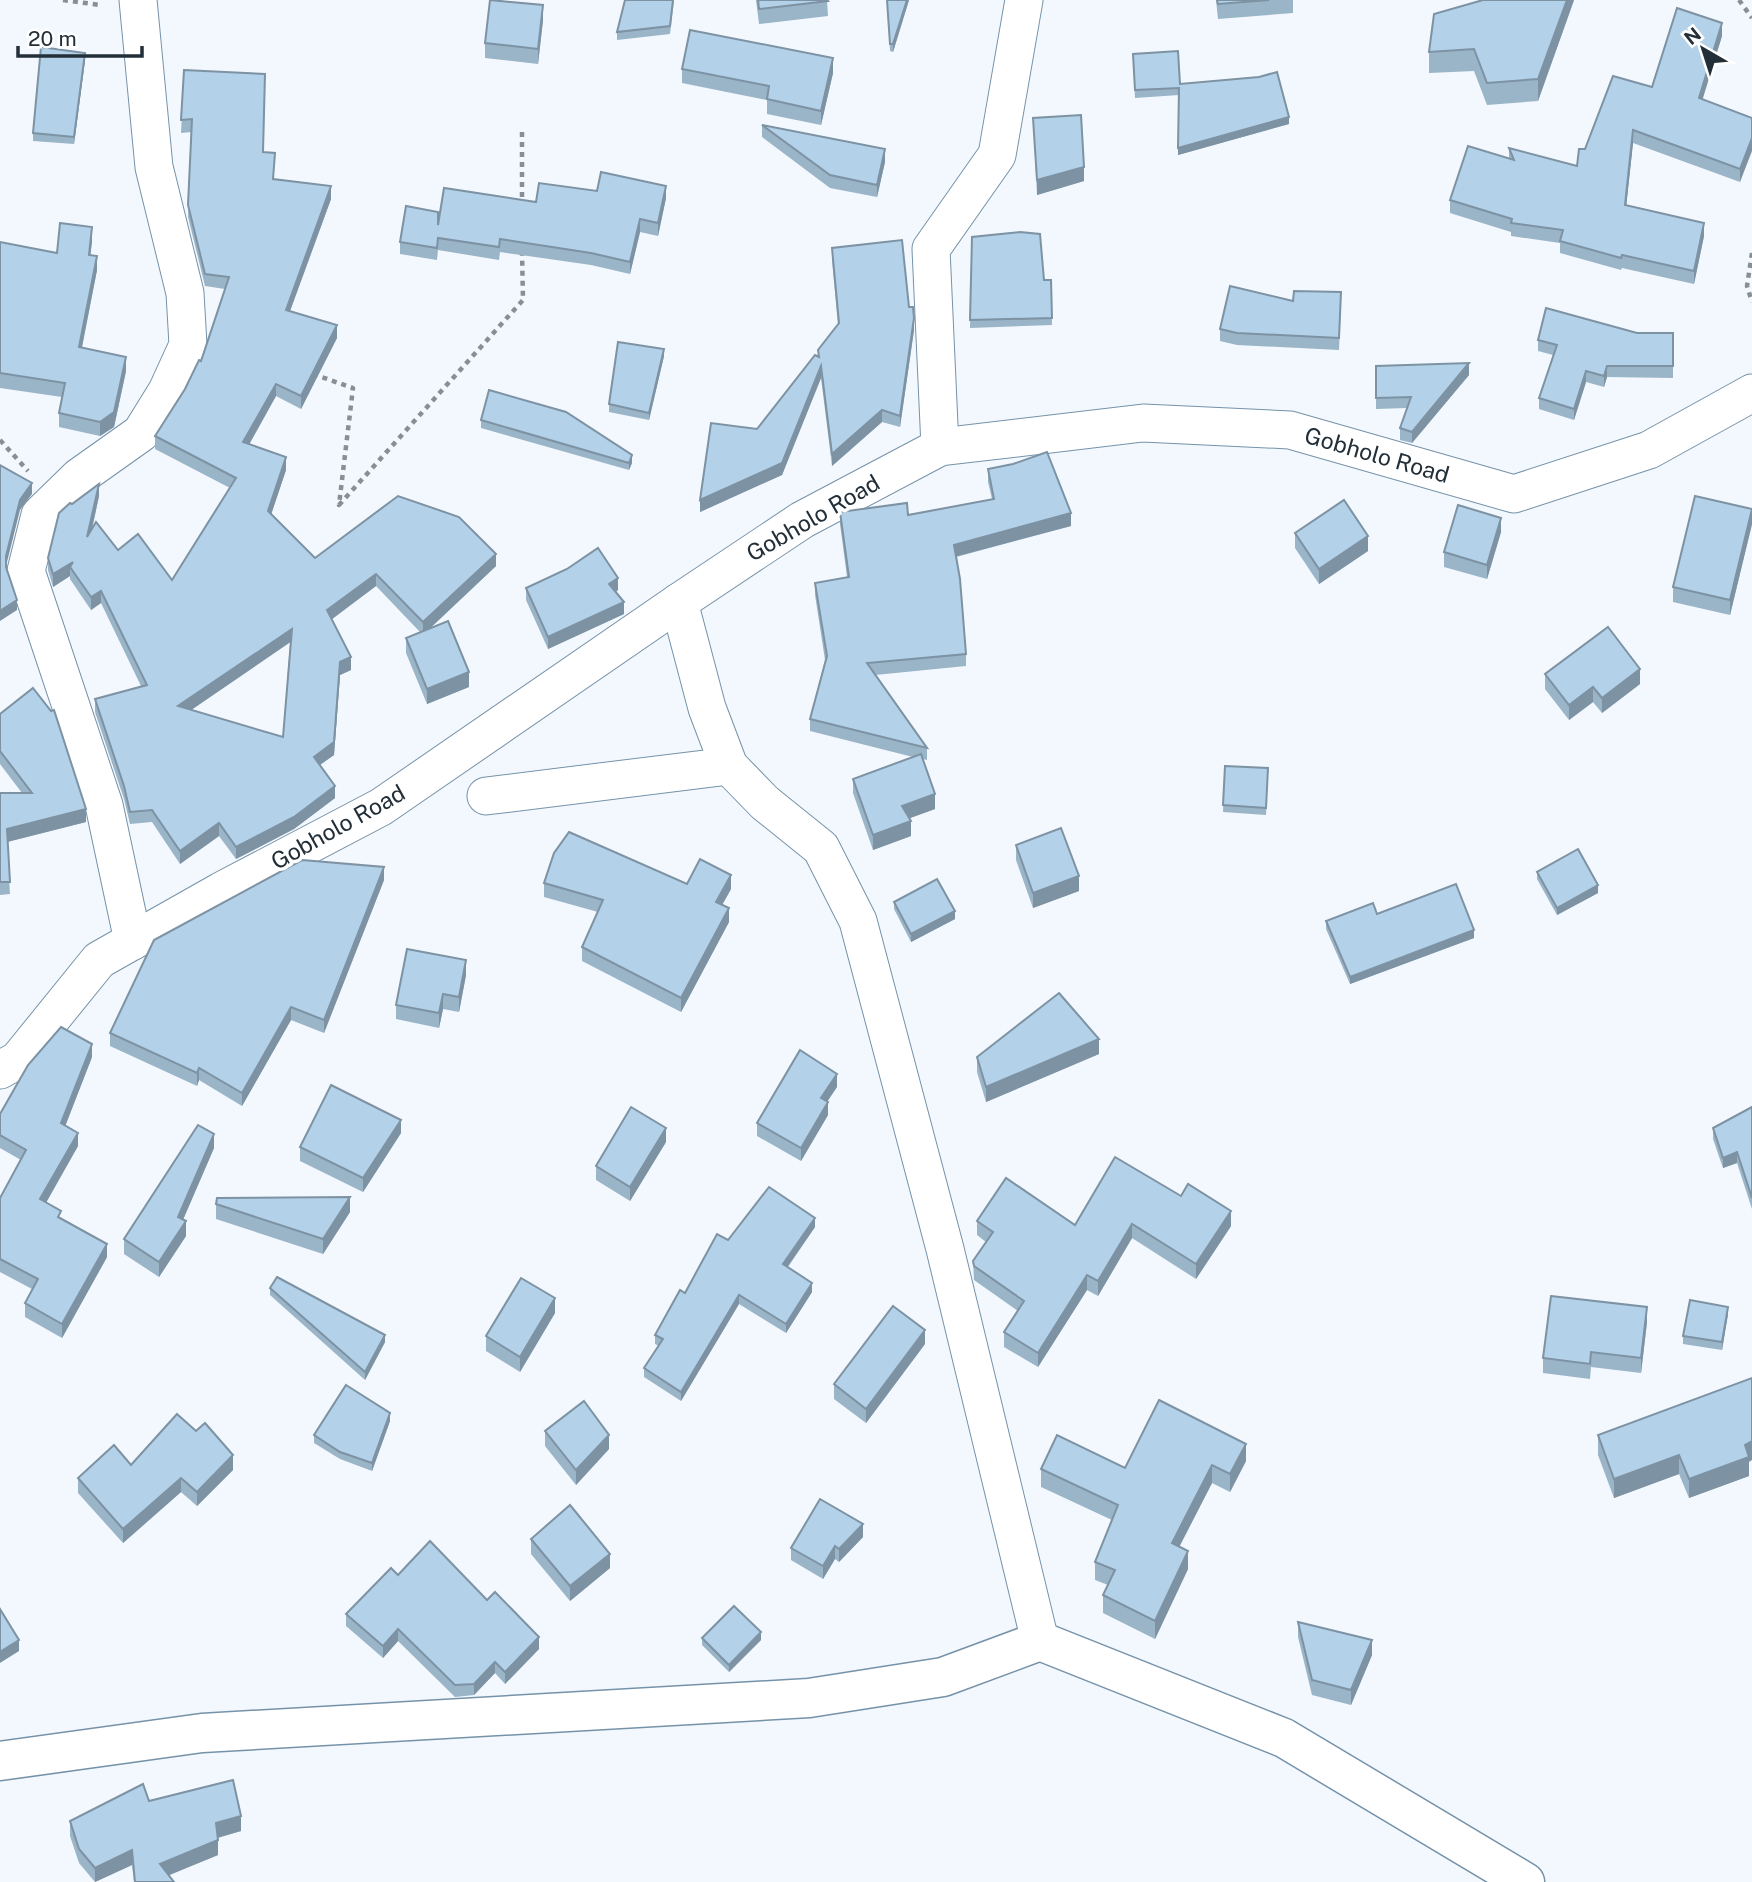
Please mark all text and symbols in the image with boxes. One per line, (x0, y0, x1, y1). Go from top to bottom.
scale bar (18, 14, 142, 58)
north arrow (1668, 14, 1738, 84)
text: N (1680, 23, 1705, 49)
text: 20 m (28, 26, 77, 51)
street label: Gobholo Road (1302, 421, 1453, 488)
street label: Gobholo Road (741, 469, 884, 567)
street label: Gobholo Road (266, 779, 410, 875)

